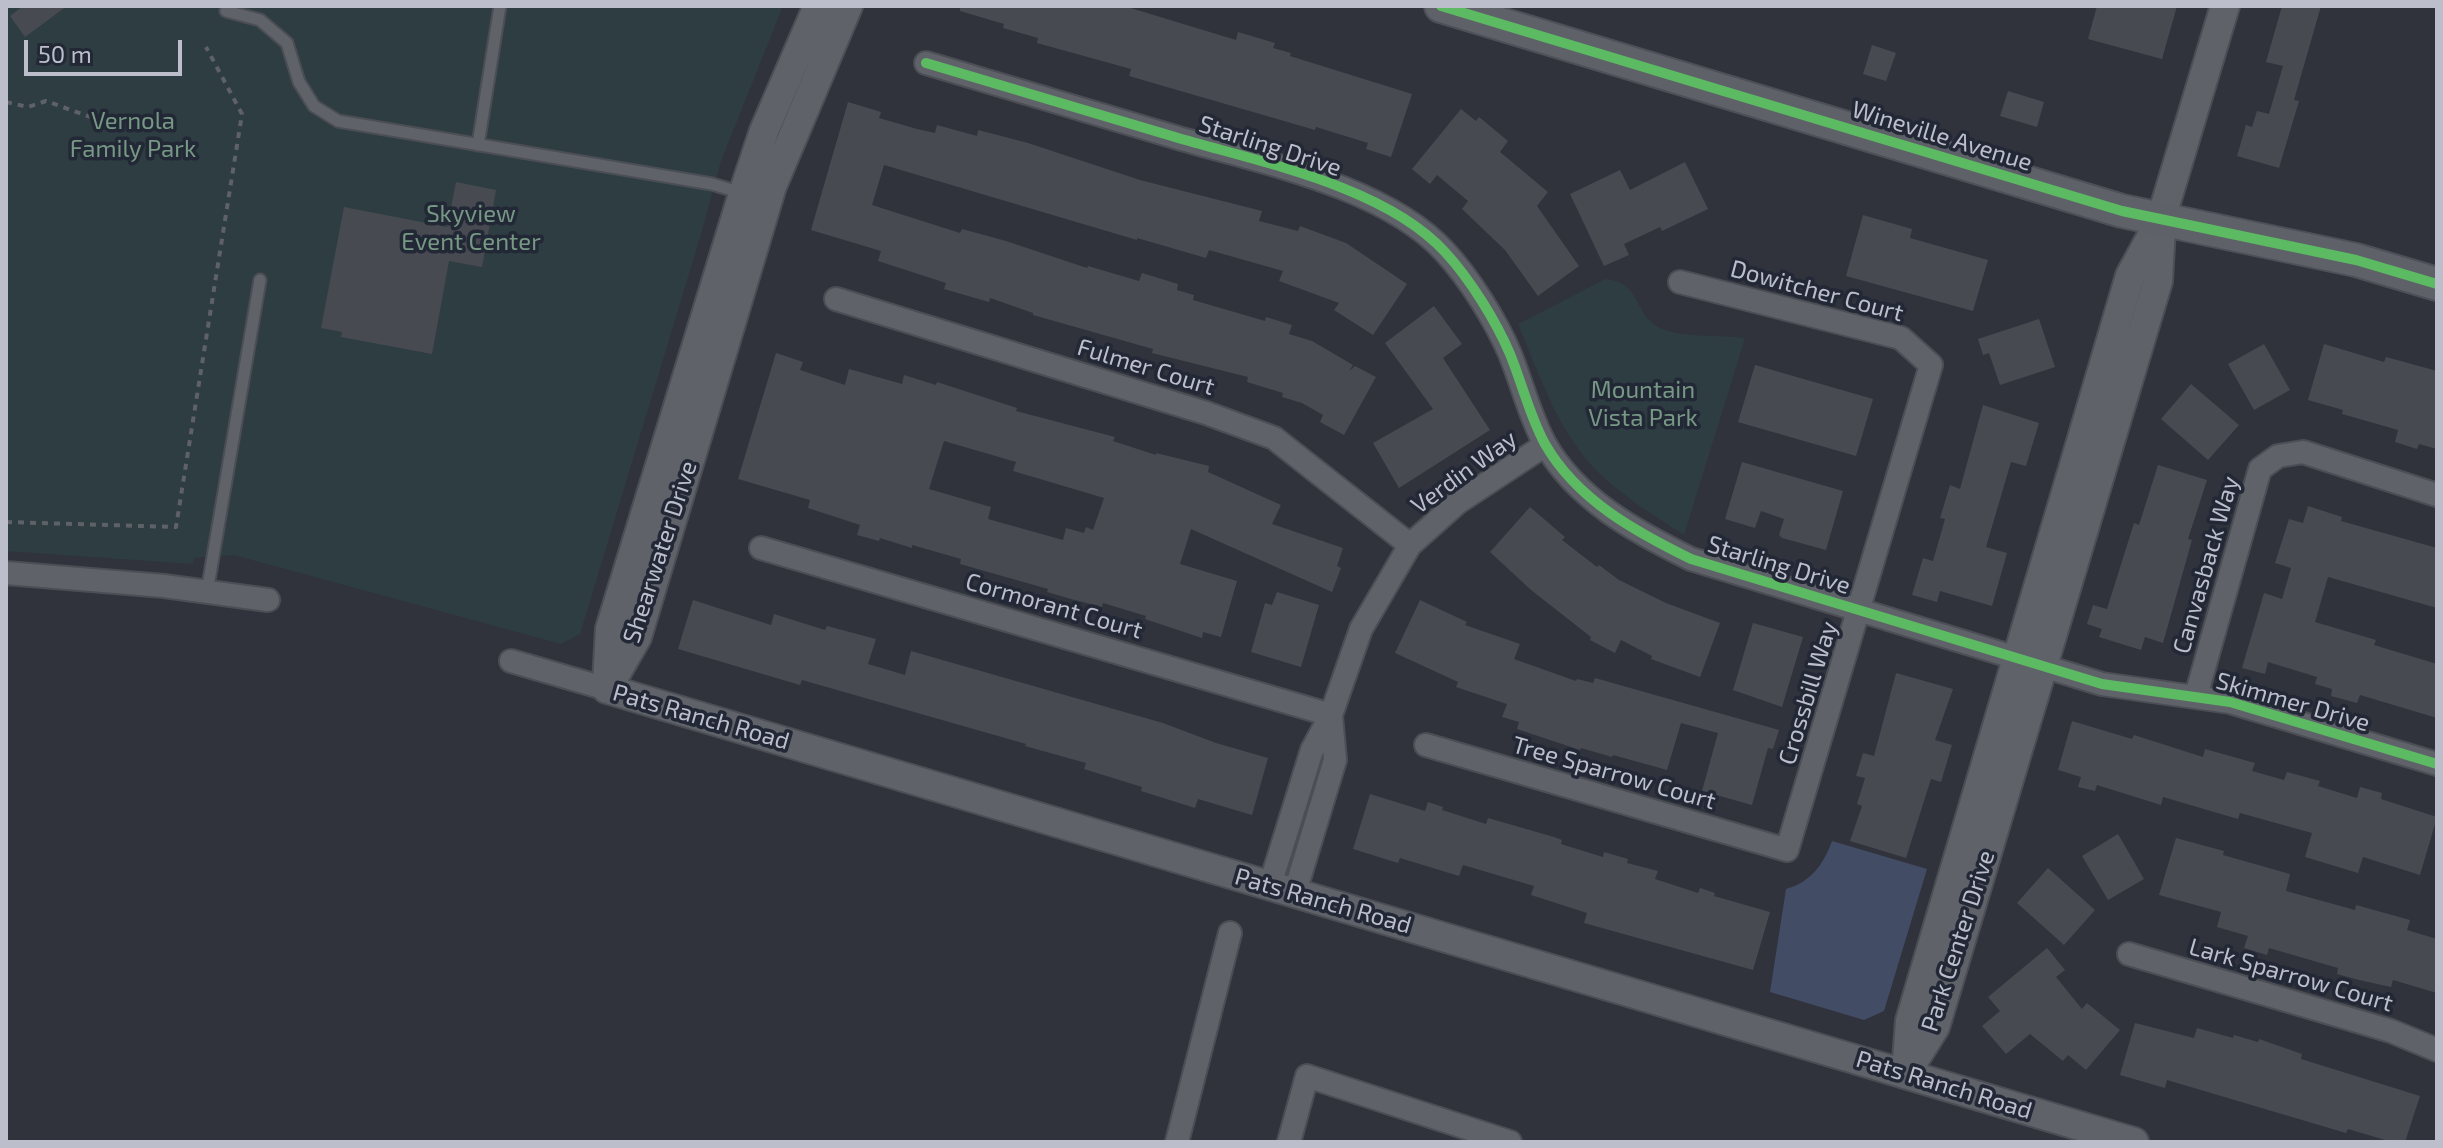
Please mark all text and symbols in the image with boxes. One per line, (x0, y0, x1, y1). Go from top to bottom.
scale bar (28, 24, 186, 74)
text: 50 m (38, 39, 92, 68)
street label: Wineville Avenue (1848, 95, 2036, 177)
park label: Vernola Family Park (70, 107, 196, 163)
street label: Starling Drive (1195, 109, 1345, 183)
park label: Skyview Event Center (401, 200, 541, 256)
street label: Dowitcher Court (1727, 254, 1907, 328)
street label: Fulmer Court (1074, 332, 1218, 402)
park label: Mountain Vista Park (1588, 376, 1698, 432)
street label: Verdin Way (1406, 424, 1522, 520)
street label: Shearwater Drive (617, 457, 703, 647)
street label: Canvasback Way (2167, 473, 2245, 657)
street label: Starling Drive (1704, 530, 1854, 600)
street label: Cormorant Court (962, 567, 1146, 645)
street label: Crossbill Way (1773, 618, 1843, 768)
street label: Skimmer Drive (2213, 666, 2373, 738)
street label: Pats Ranch Road (609, 678, 793, 756)
street label: Tree Sparrow Court (1509, 730, 1719, 816)
street label: Park Center Drive (1915, 847, 2001, 1035)
street label: Pats Ranch Road (1231, 862, 1415, 940)
street label: Lark Sparrow Court (2186, 932, 2396, 1018)
street label: Pats Ranch Road (1853, 1045, 2035, 1125)

